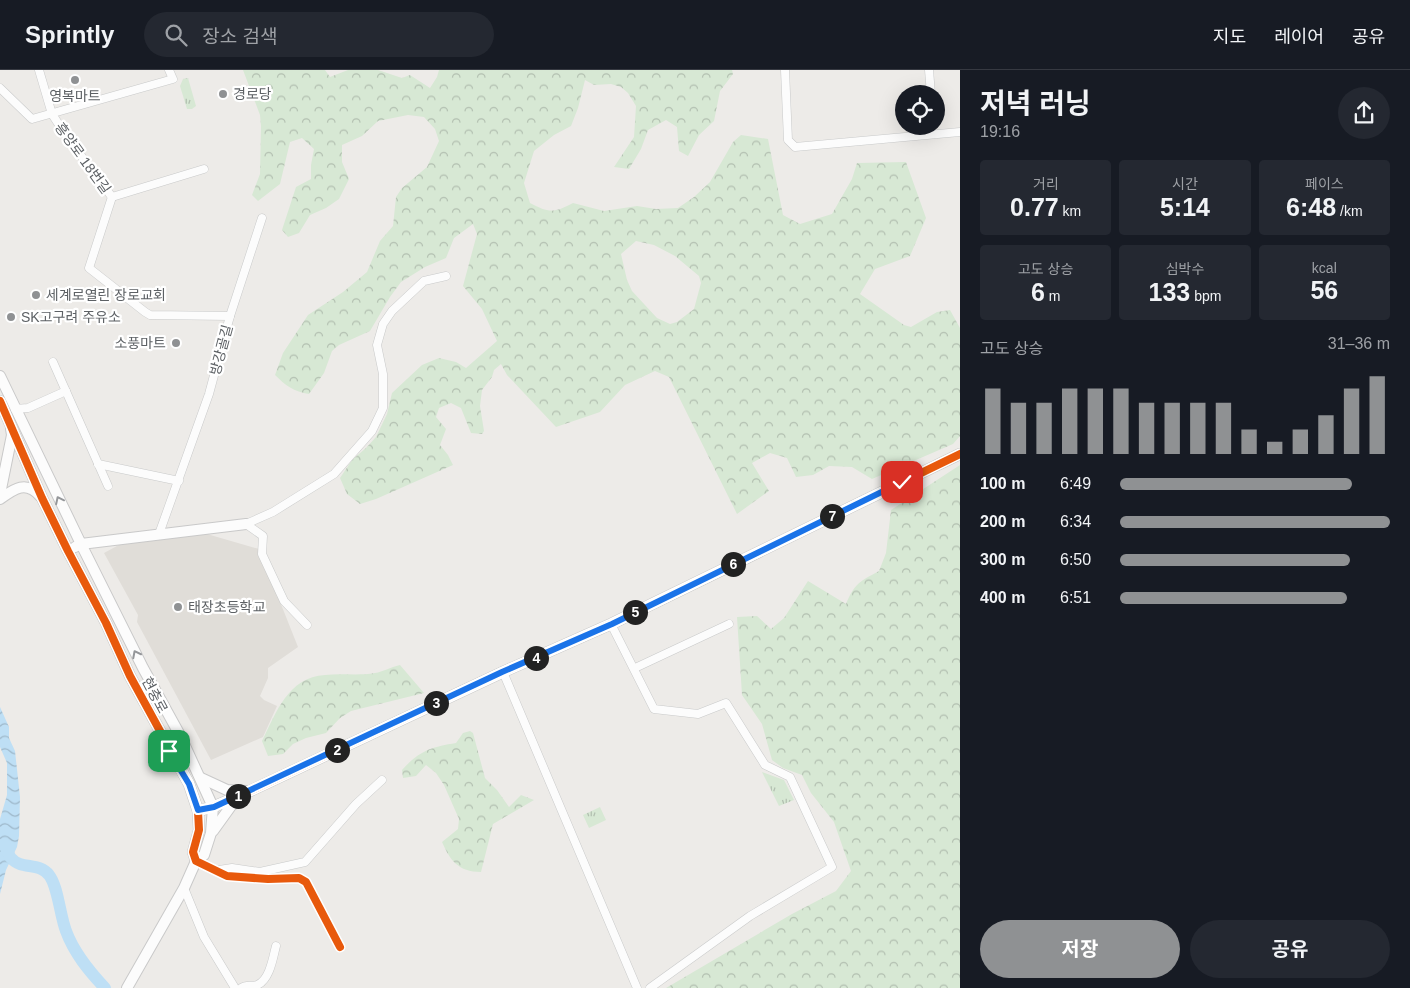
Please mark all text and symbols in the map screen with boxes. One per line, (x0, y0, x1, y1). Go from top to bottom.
search box (144, 12, 494, 57)
text: Sprintly (25, 21, 114, 48)
icon: search (162, 21, 190, 49)
text: 장소 검색 (202, 26, 278, 47)
text: 지도 (1213, 27, 1246, 47)
text: 레이어 (1274, 27, 1324, 47)
text: 공유 (1352, 27, 1385, 47)
marker: 영복마트 (69, 74, 81, 86)
map controls (895, 85, 945, 135)
button: locate (895, 85, 945, 135)
place label: 경로당 (233, 86, 272, 102)
button: share (1338, 87, 1390, 139)
place label: 영복마트 (49, 88, 101, 104)
marker: 경로당 (217, 88, 229, 100)
text: 저녁 러닝 (980, 88, 1091, 119)
street label: 흥양로 18번길 (52, 119, 114, 197)
text: 19:16 (980, 123, 1020, 140)
text: 거리 (1033, 176, 1059, 192)
text: 시간 (1172, 176, 1198, 192)
text: 페이스 (1305, 176, 1344, 192)
text: 0.77 (1010, 193, 1059, 221)
text: 5:14 (1160, 193, 1210, 221)
text: 6:48 (1286, 193, 1336, 221)
text: km (1059, 203, 1081, 219)
text: /km (1336, 203, 1363, 219)
text: kcal (1312, 260, 1337, 276)
text: 고도 상승 (1018, 261, 1073, 277)
text: 심박수 (1166, 261, 1204, 277)
text: 56 (1310, 276, 1338, 304)
text: 6 (1031, 278, 1045, 306)
text: 133 (1149, 278, 1190, 306)
place label: 세계로열린 장로교회 (46, 287, 166, 303)
text: m (1045, 288, 1060, 304)
text: bpm (1190, 288, 1221, 304)
marker: 세계로열린 장로교회 (30, 289, 42, 301)
place label: SK고구려 주유소 (21, 309, 121, 325)
marker: SK고구려 주유소 (5, 311, 17, 323)
street label: 방강골길 (207, 323, 235, 377)
place label: 소풍마트 (114, 335, 166, 351)
text: 31–36 m (1328, 335, 1390, 352)
marker: 소풍마트 (170, 337, 182, 349)
text: 고도 상승 (980, 340, 1043, 357)
pin (881, 461, 923, 503)
icon: check (888, 468, 916, 496)
text: 100 m (980, 475, 1025, 492)
text: 6:49 (1060, 475, 1091, 492)
one-way arrow (55, 496, 65, 505)
pin: 7 (820, 504, 844, 528)
text: 7 (829, 508, 836, 524)
text: 200 m (980, 513, 1025, 530)
text: 6:34 (1060, 513, 1091, 530)
text: 300 m (980, 551, 1025, 568)
text: 6:50 (1060, 551, 1091, 568)
pin: 6 (720, 552, 746, 576)
text: 6 (730, 556, 737, 572)
text: 400 m (980, 589, 1025, 606)
text: 6:51 (1060, 589, 1091, 606)
place label: 태장초등학교 (188, 599, 265, 615)
pin: 5 (622, 600, 648, 624)
marker: 태장초등학교 (172, 601, 184, 613)
text: 5 (632, 604, 639, 620)
pin: 4 (524, 646, 548, 670)
text: 4 (533, 650, 540, 666)
one-way arrow (132, 651, 142, 660)
street label: 현충로 (139, 674, 171, 716)
pin: 3 (424, 690, 448, 716)
text: 3 (433, 695, 440, 711)
pin (148, 730, 190, 772)
icon: arrive (155, 737, 183, 765)
pin: 2 (324, 738, 350, 762)
text: 2 (334, 742, 341, 758)
pin: 1 (226, 784, 250, 808)
text: 1 (235, 788, 242, 804)
button: 저장 (980, 920, 1180, 978)
button: 공유 (1190, 920, 1390, 978)

